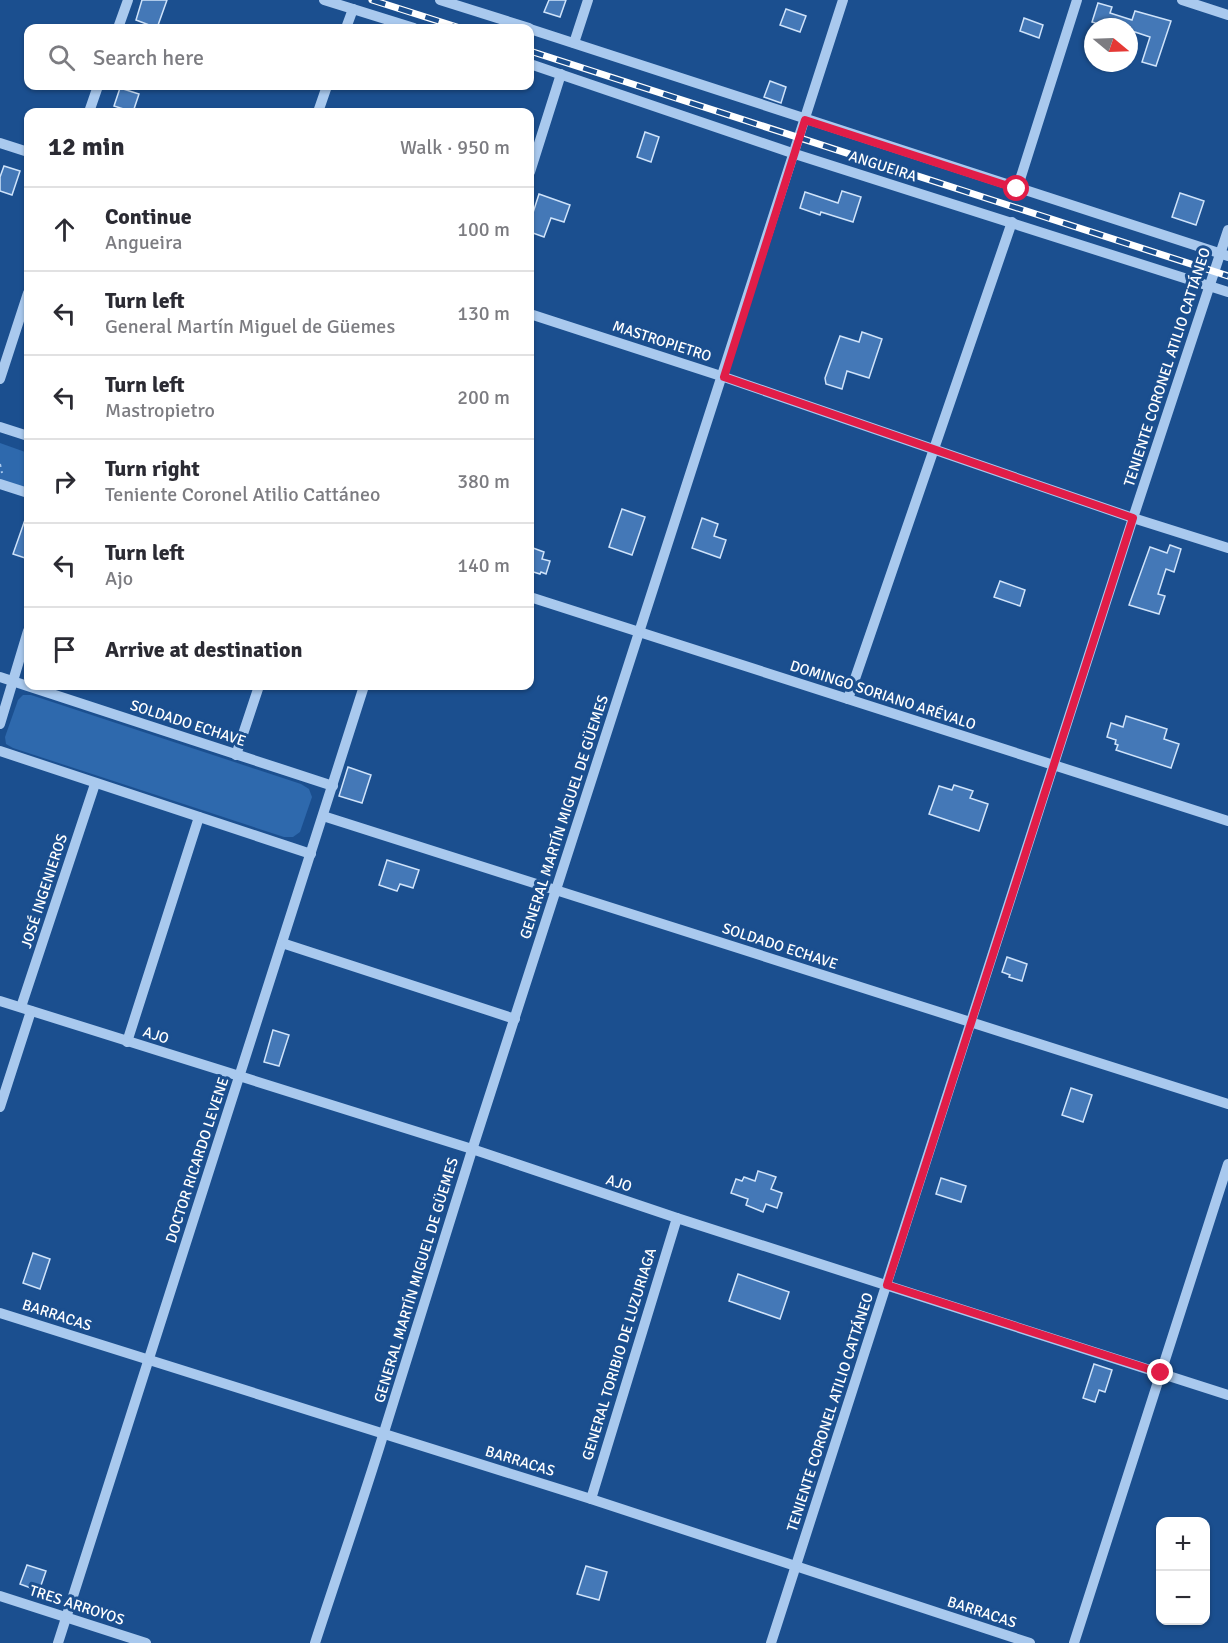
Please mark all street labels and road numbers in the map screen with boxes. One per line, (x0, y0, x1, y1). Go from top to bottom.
street label: ANGUEIRA (847, 147, 919, 185)
street label: TENIENTE CORONEL ATILIO CATTÁNEO (1119, 245, 1214, 489)
street label: MASTROPIETRO (610, 317, 714, 365)
street label: DOMINGO SORIANO ARÉVALO (788, 655, 979, 734)
street label: GENERAL MARTÍN MIGUEL DE GÜEMES (515, 692, 612, 941)
street label: SOLDADO ECHAVE (128, 696, 248, 750)
street label: JOSÉ INGENIEROS (16, 831, 71, 951)
street label: SOLDADO ECHAVE (720, 919, 840, 973)
street label: AJO (141, 1022, 171, 1048)
street label: DOCTOR RICARDO LEVENE (162, 1075, 232, 1245)
street label: GENERAL MARTÍN MIGUEL DE GÜEMES (369, 1155, 462, 1405)
street label: AJO (604, 1170, 634, 1196)
street label: GENERAL TORIBIO DE LUZURIAGA (578, 1246, 660, 1462)
street label: TENIENTE CORONEL ATILIO CATTÁNEO (782, 1290, 877, 1534)
street label: BARRACAS (20, 1295, 94, 1335)
street label: BARRACAS (483, 1442, 557, 1480)
street label: TRES ARROYOS (27, 1581, 127, 1629)
street label: BARRACAS (945, 1592, 1019, 1632)

